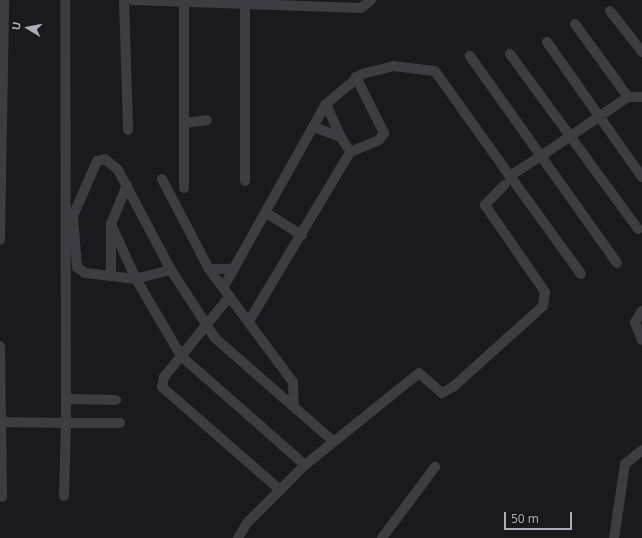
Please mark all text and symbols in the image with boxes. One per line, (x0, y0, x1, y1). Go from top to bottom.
north arrow (8, 8, 48, 48)
text: U (8, 20, 24, 31)
scale bar (506, 504, 574, 530)
text: 50 m (511, 510, 539, 527)

